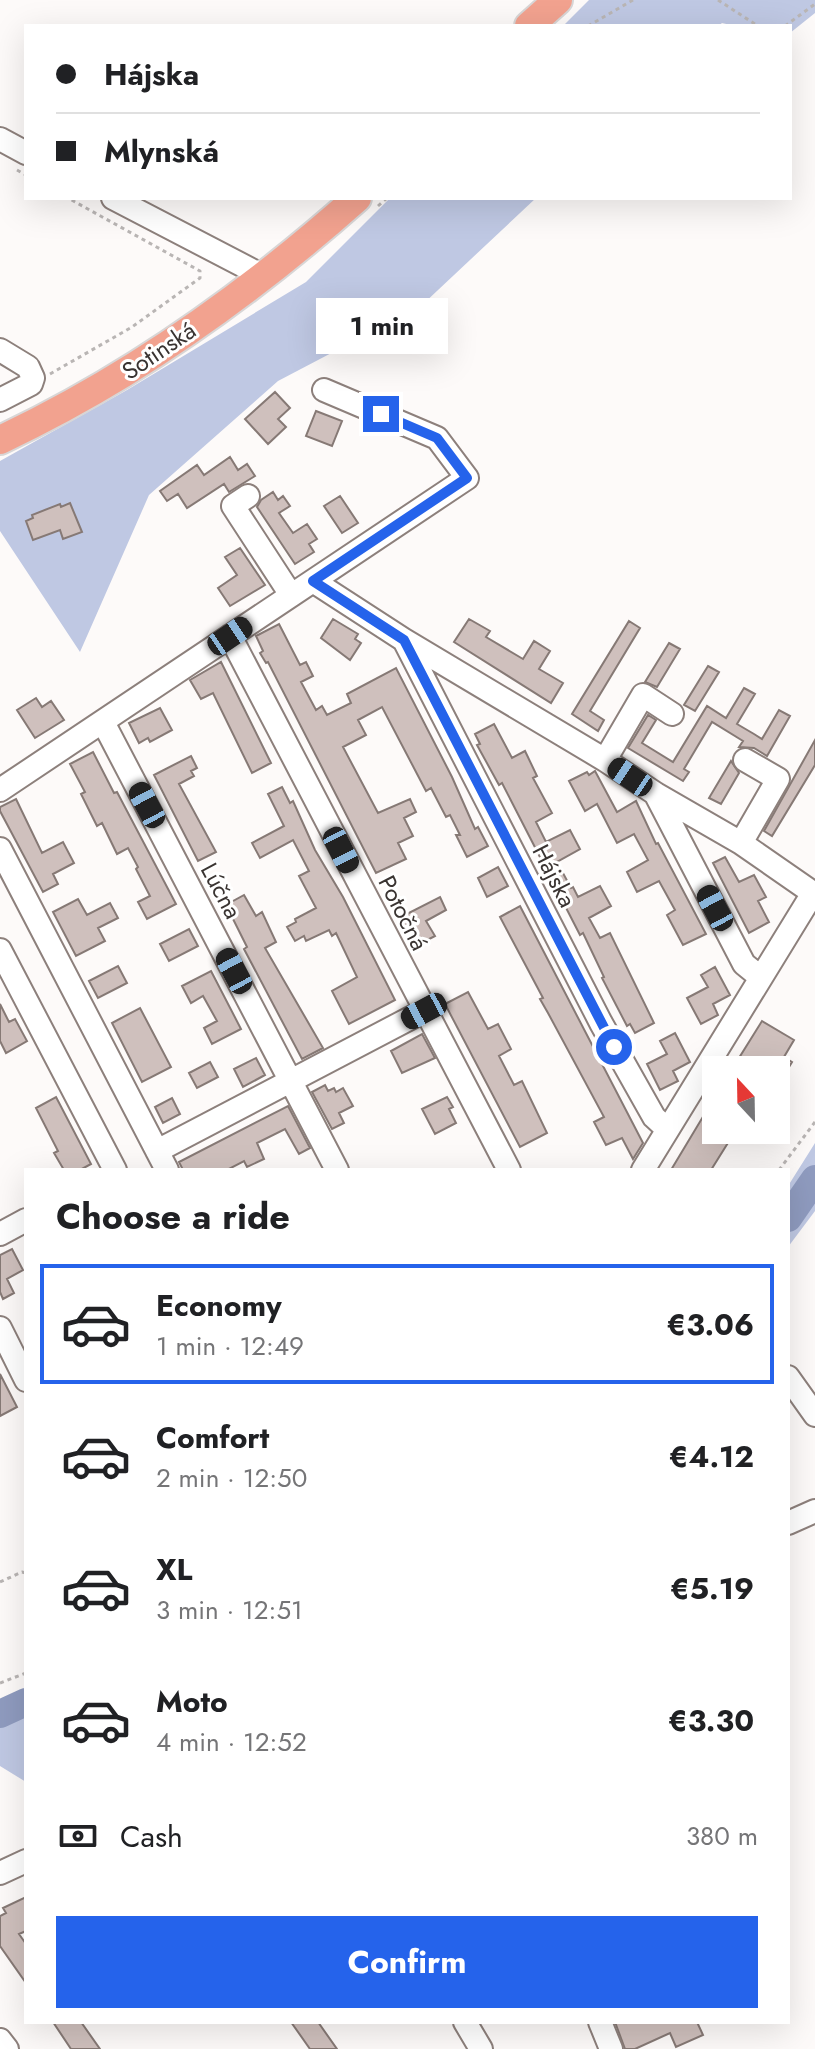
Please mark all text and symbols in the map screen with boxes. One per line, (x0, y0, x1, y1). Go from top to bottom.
text: Hájska (104, 53, 199, 96)
text: Mlynská (104, 130, 219, 173)
callout: 1 min (315, 298, 447, 354)
text: 1 min (350, 307, 414, 345)
street label: Sotinská (115, 313, 203, 388)
route end (363, 396, 399, 432)
car (203, 613, 257, 659)
car (603, 754, 657, 800)
car (125, 778, 169, 832)
car (319, 823, 363, 877)
street label: Hájska (524, 838, 585, 913)
street label: Lúčna (192, 856, 251, 925)
street label: Potočná (370, 869, 437, 956)
car (693, 881, 737, 935)
car (212, 944, 256, 998)
car (397, 989, 451, 1033)
route start (596, 1029, 632, 1065)
north arrow (702, 1056, 790, 1144)
map controls (702, 1056, 790, 1144)
text: Choose a ride (56, 1190, 290, 1242)
text: Economy (156, 1284, 282, 1327)
icon: car (60, 1288, 132, 1360)
text: €3.06 (667, 1303, 754, 1346)
text: 1 min · 12:49 (156, 1327, 304, 1365)
text: Comfort (156, 1416, 269, 1459)
icon: car (60, 1420, 132, 1492)
text: €4.12 (669, 1435, 754, 1478)
text: 2 min · 12:50 (156, 1459, 307, 1497)
text: XL (156, 1548, 192, 1591)
icon: car (60, 1552, 132, 1624)
text: €5.19 (670, 1567, 754, 1610)
text: 3 min · 12:51 (156, 1591, 303, 1629)
text: Moto (156, 1680, 228, 1723)
icon: car (60, 1684, 132, 1756)
text: €3.30 (668, 1699, 754, 1742)
text: 4 min · 12:52 (156, 1723, 307, 1761)
icon: cash (56, 1814, 100, 1858)
text: Cash (120, 1815, 183, 1858)
text: 380 m (686, 1817, 758, 1855)
button: Confirm (56, 1916, 758, 2008)

